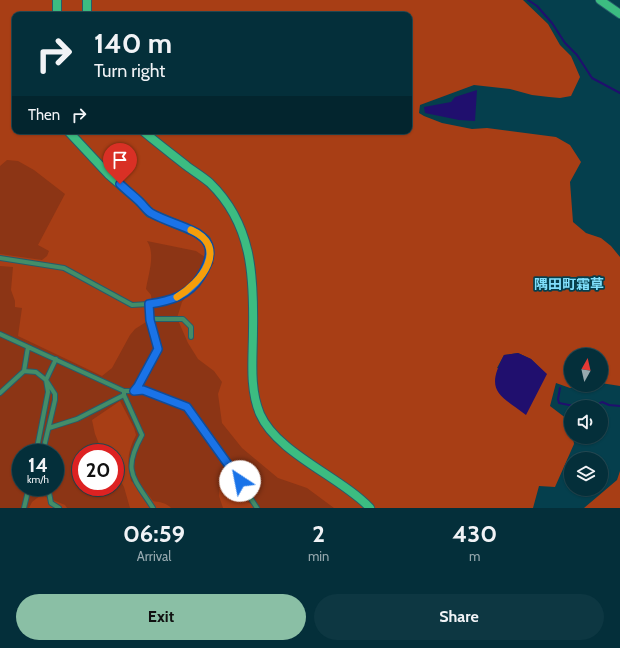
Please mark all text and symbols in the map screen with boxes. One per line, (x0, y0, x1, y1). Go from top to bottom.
text: 140 m (94, 26, 172, 60)
icon: right (28, 28, 80, 80)
text: Turn right (94, 60, 165, 82)
icon: right (68, 104, 90, 126)
text: Then (28, 106, 60, 124)
pin (103, 143, 137, 184)
icon: arrive (109, 149, 131, 171)
district label: 隅田町霜草 (534, 275, 604, 293)
north arrow (564, 348, 608, 392)
map controls (564, 348, 608, 496)
button: sound (564, 400, 608, 444)
speed limit sign: 20 (72, 444, 124, 496)
button: layers (564, 452, 608, 496)
text: 14 (28, 453, 48, 477)
position arrow (219, 460, 261, 502)
text: km/h (27, 473, 49, 486)
text: 06:59 (123, 519, 185, 548)
text: 2 (312, 519, 325, 548)
text: 430 (452, 519, 497, 548)
text: Arrival (137, 548, 171, 564)
text: min (308, 548, 329, 564)
text: m (469, 548, 480, 564)
button: Exit (16, 594, 306, 640)
button: Share (314, 594, 604, 640)

